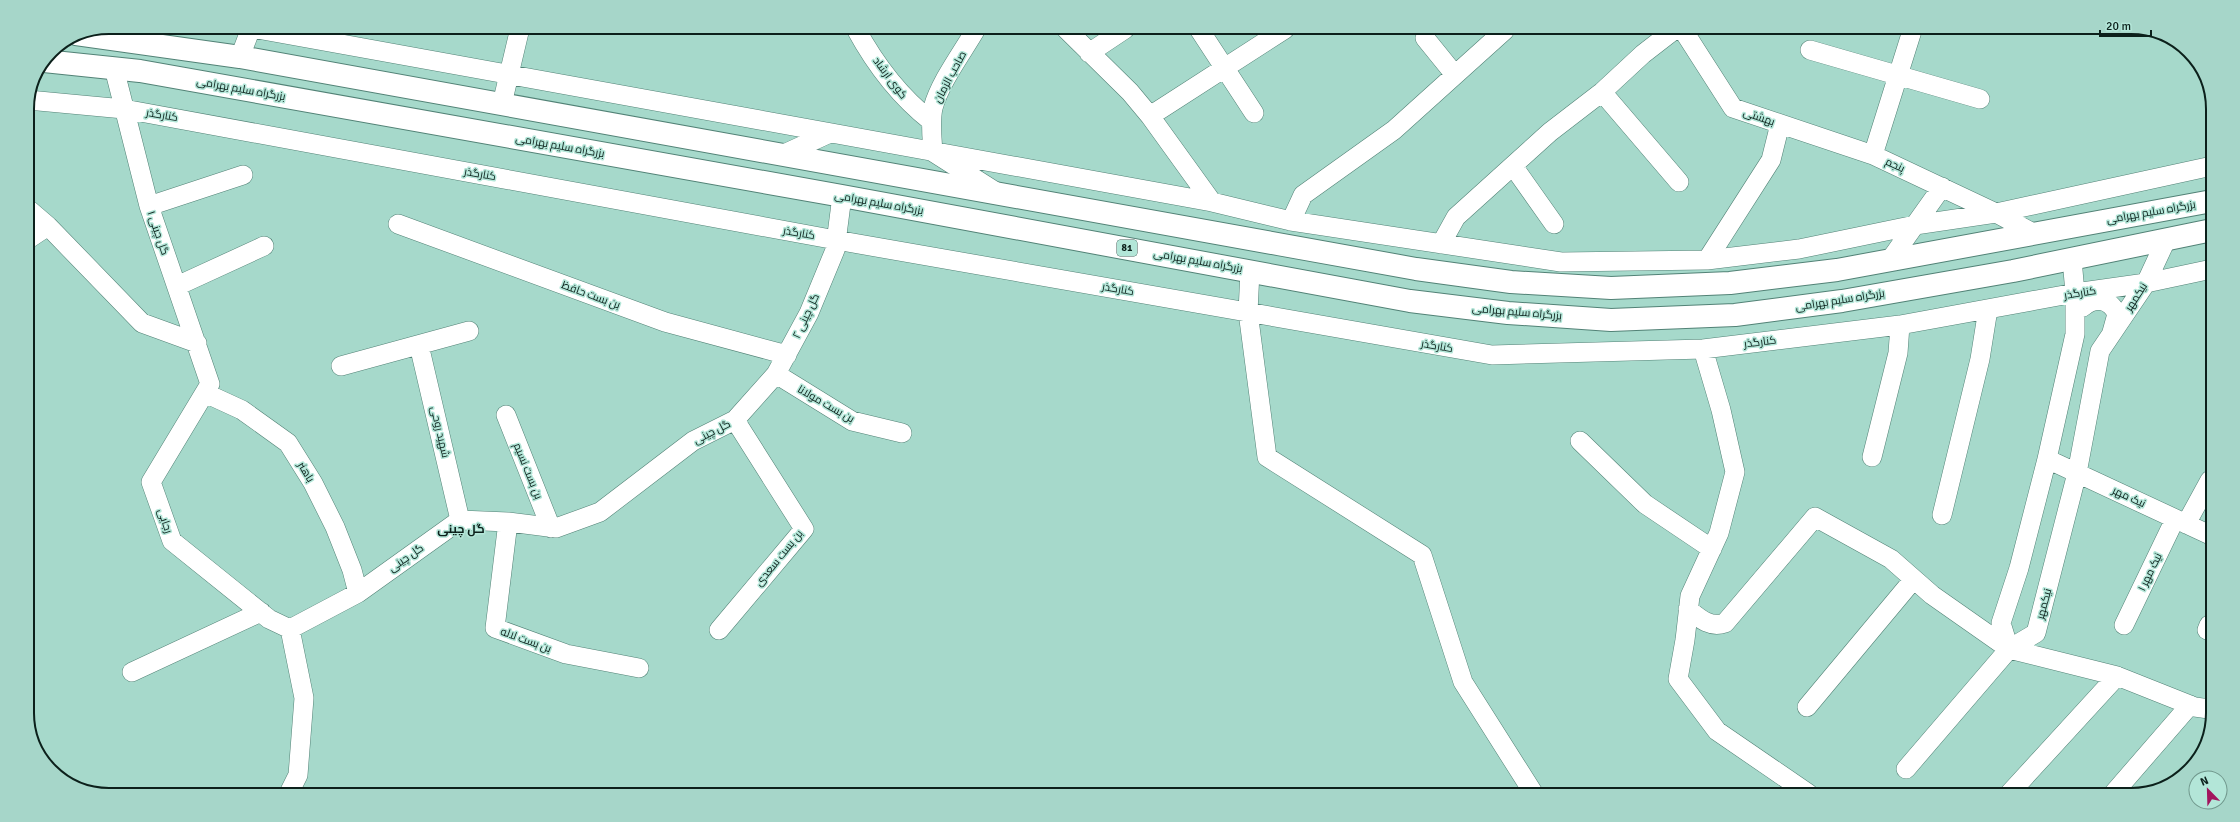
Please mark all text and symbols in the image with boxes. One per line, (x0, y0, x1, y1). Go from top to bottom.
scale bar (2100, 12, 2151, 38)
text: 20 m (2106, 19, 2131, 34)
street label: صاحب الزمان (931, 49, 969, 105)
street label: کوی ارشاد (870, 55, 910, 102)
street label: بزرگراه سلیم بهرامی (195, 75, 287, 104)
street label: کنارگذر (144, 106, 179, 124)
street label: بهشتی (1741, 106, 1777, 128)
street label: بزرگراه سلیم بهرامی (514, 132, 606, 161)
street label: پنجم (1883, 155, 1907, 176)
street label: کنارگذر (462, 165, 497, 183)
street label: بزرگراه سلیم بهرامی (833, 189, 925, 218)
street label: بزرگراه سلیم بهرامی (2105, 198, 2197, 227)
street label: گل چینی ۱ (144, 209, 172, 257)
street label: کنارگذر (781, 224, 816, 242)
road number: 81 (1117, 240, 1137, 256)
street label: بزرگراه سلیم بهرامی (1152, 247, 1244, 276)
street label: بن بست حافظ (560, 278, 622, 312)
street label: کنارگذر (1100, 280, 1135, 298)
street label: نیکمهر (2121, 280, 2150, 315)
street label: کنارگذر (2062, 284, 2097, 302)
street label: بزرگراه سلیم بهرامی (1794, 287, 1886, 314)
street label: گل چینی ۲ (790, 291, 822, 341)
street label: بزرگراه سلیم بهرامی (1471, 302, 1563, 323)
street label: کنارگذر (1742, 334, 1777, 351)
street label: کنارگذر (1419, 337, 1454, 355)
street label: بن بست مولانا (795, 382, 857, 426)
street label: شهید روحی (428, 405, 452, 459)
street label: گل چینی (691, 417, 733, 447)
street label: بن بست نسیم (510, 441, 545, 502)
street label: باهنر (294, 459, 317, 485)
street label: نیک مهر (2109, 483, 2148, 510)
street label: رجایی (155, 507, 175, 535)
district label: گل چینی (437, 522, 485, 538)
street label: بن بست سعدی (752, 527, 806, 589)
street label: گل چینی (386, 541, 426, 575)
street label: نیک مهر ۱ (2135, 551, 2165, 593)
street label: نیکمهر (2033, 587, 2054, 622)
street label: بن بست لاله (499, 625, 553, 655)
north arrow (2188, 770, 2228, 810)
text: N (2198, 774, 2210, 789)

